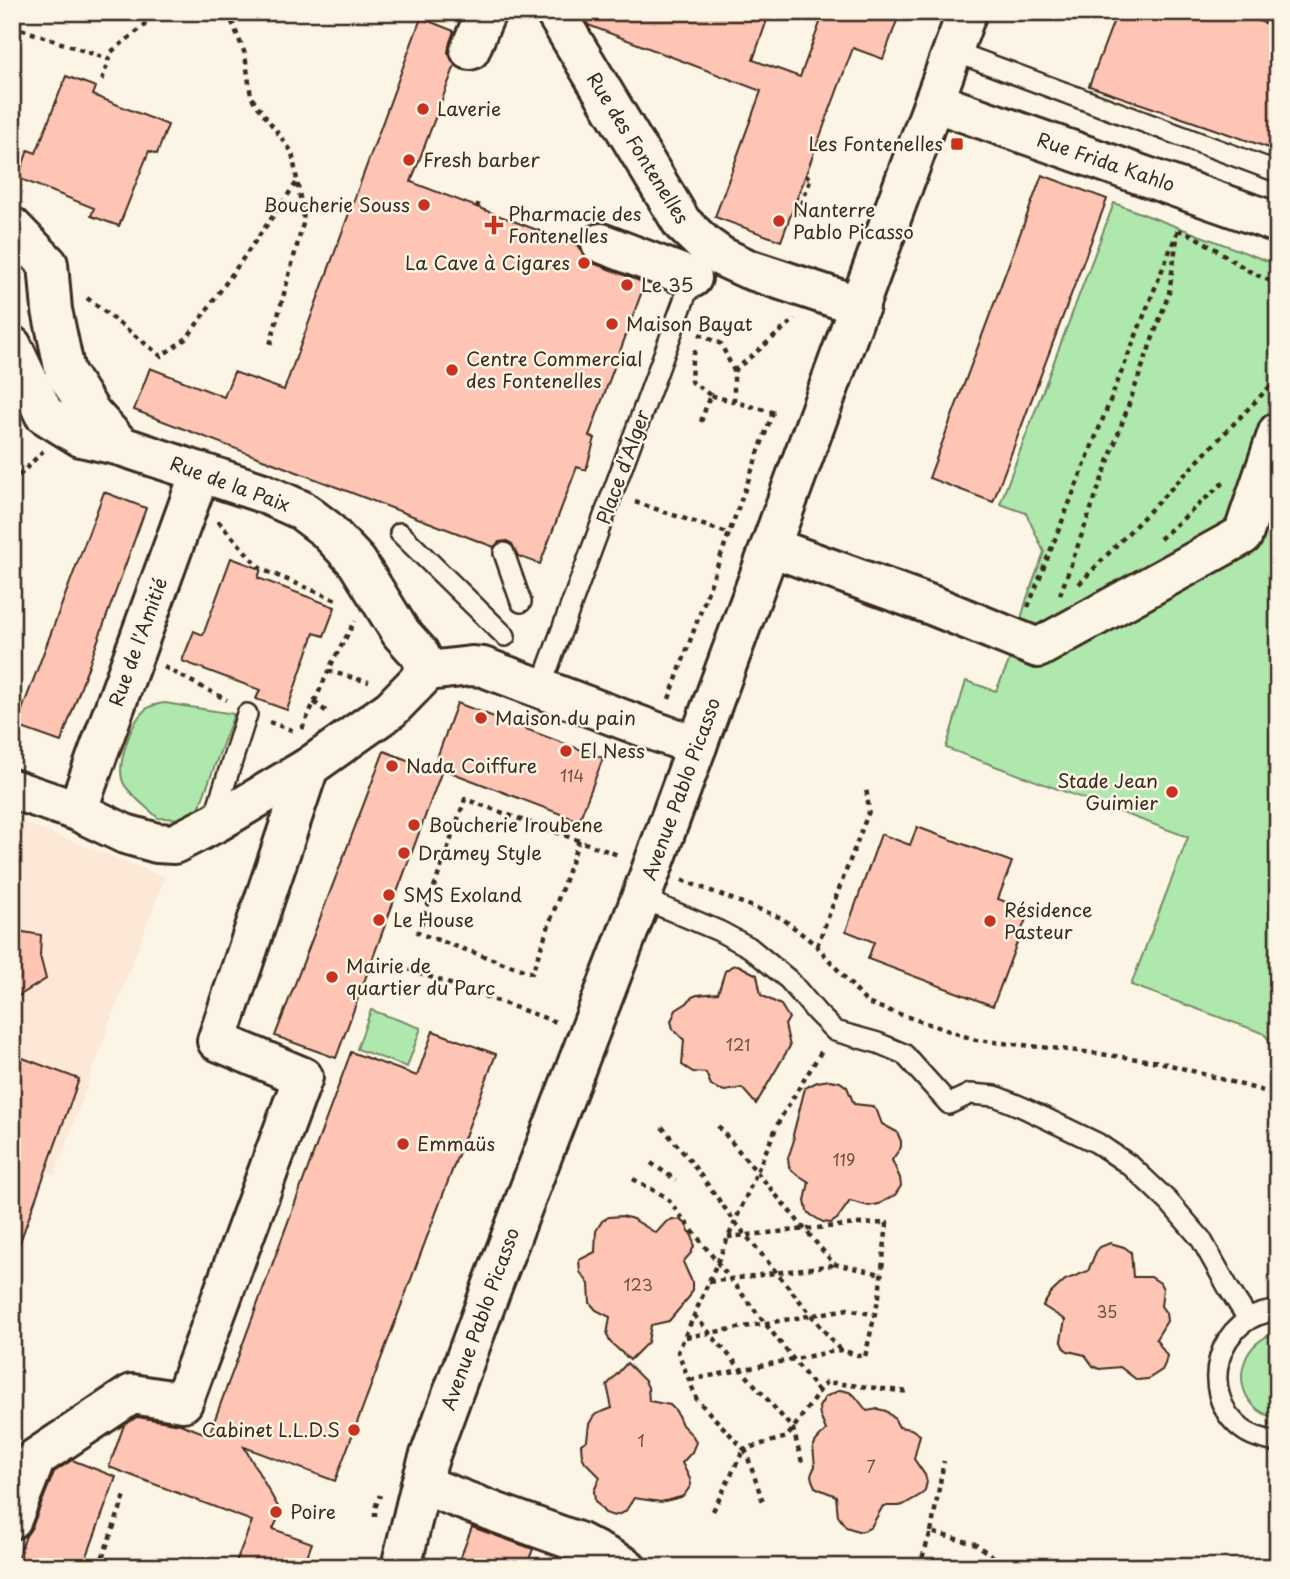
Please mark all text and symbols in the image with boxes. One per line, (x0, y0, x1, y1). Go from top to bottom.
street label: Rue des Fontenelles (581, 66, 697, 229)
place label: Laverie (437, 94, 501, 122)
marker: Laverie (415, 101, 431, 117)
street label: Rue Frida Kahlo (1034, 124, 1179, 198)
place label: Les Fontenelles (808, 129, 943, 157)
marker: Les Fontenelles (949, 136, 965, 152)
place label: Fresh barber (423, 145, 540, 173)
marker: Fresh barber (401, 152, 417, 168)
place label: Boucherie Souss (263, 190, 410, 218)
place label: Nanterre Pablo Picasso (793, 195, 914, 245)
marker: Boucherie Souss (416, 197, 432, 213)
place label: Pharmacie des Fontenelles (508, 199, 641, 249)
marker: Nanterre Pablo Picasso (771, 213, 787, 229)
marker: Pharmacie des Fontenelles (486, 217, 502, 233)
place label: La Cave à Cigares (405, 248, 570, 276)
marker: La Cave à Cigares (576, 255, 592, 271)
place label: Le 35 (641, 270, 693, 298)
marker: Le 35 (619, 277, 635, 293)
place label: Maison Bayat (626, 309, 753, 337)
marker: Maison Bayat (604, 316, 620, 332)
place label: Centre Commercial des Fontenelles (466, 344, 643, 394)
marker: Centre Commercial des Fontenelles (444, 362, 460, 378)
street label: Place d'Alger (588, 405, 656, 528)
street label: Rue de la Paix (166, 448, 294, 518)
street label: Rue de l'Amitié (101, 573, 173, 710)
street label: Avenue Pablo Picasso (634, 693, 726, 884)
place label: Maison du pain (495, 703, 636, 731)
marker: Maison du pain (473, 710, 489, 726)
place label: El Ness (580, 736, 645, 764)
marker: El Ness (558, 743, 574, 759)
place label: Nada Coiffure (406, 751, 537, 779)
marker: Nada Coiffure (384, 758, 400, 774)
house number: 114 (560, 763, 584, 787)
place label: Stade Jean Guimier (1057, 766, 1158, 816)
marker: Stade Jean Guimier (1164, 784, 1180, 800)
place label: Boucherie Iroubene (428, 810, 603, 838)
marker: Boucherie Iroubene (406, 817, 422, 833)
place label: Dramey Style (418, 838, 542, 866)
marker: Dramey Style (396, 845, 412, 861)
place label: SMS Exoland (403, 880, 522, 908)
marker: SMS Exoland (381, 887, 397, 903)
place label: Résidence Pasteur (1004, 895, 1092, 945)
place label: Le House (393, 905, 474, 933)
marker: Le House (371, 912, 387, 928)
marker: Résidence Pasteur (982, 913, 998, 929)
place label: Mairie de quartier du Parc (346, 951, 495, 1001)
marker: Mairie de quartier du Parc (324, 969, 340, 985)
house number: 121 (726, 1032, 750, 1056)
place label: Emmaüs (417, 1129, 495, 1157)
marker: Emmaüs (395, 1136, 411, 1152)
house number: 119 (833, 1147, 855, 1171)
street label: Avenue Pablo Picasso (433, 1223, 525, 1414)
house number: 123 (623, 1272, 653, 1296)
house number: 35 (1097, 1299, 1117, 1323)
place label: Cabinet L.L.D.S (202, 1415, 340, 1443)
marker: Cabinet L.L.D.S (346, 1422, 362, 1438)
house number: 1 (637, 1428, 645, 1452)
house number: 7 (866, 1454, 876, 1478)
place label: Poire (290, 1497, 336, 1525)
marker: Poire (268, 1504, 284, 1520)

